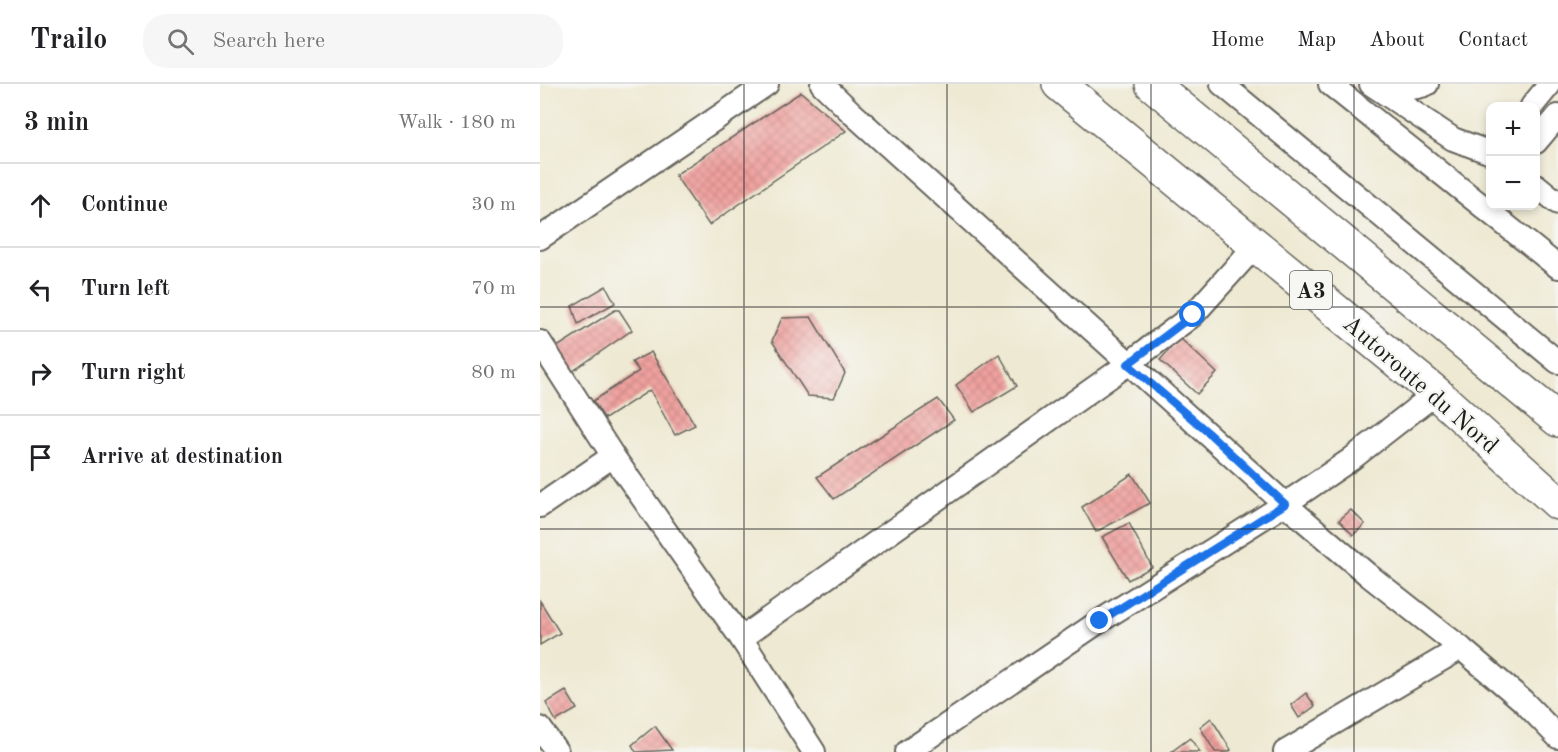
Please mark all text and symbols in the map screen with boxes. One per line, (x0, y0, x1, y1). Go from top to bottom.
search box (143, 14, 563, 68)
icon: search (164, 25, 197, 58)
text: Trailo (30, 27, 107, 55)
text: Search here (212, 30, 325, 52)
text: Home (1211, 30, 1264, 51)
text: Map (1297, 30, 1336, 51)
text: About (1369, 30, 1425, 51)
text: Contact (1458, 30, 1528, 51)
map controls (1486, 102, 1540, 210)
button: + (1486, 102, 1540, 156)
text: 3 min (24, 110, 89, 136)
text: Walk · 180 m (397, 113, 516, 133)
button: − (1486, 156, 1540, 210)
icon: ahead (24, 189, 57, 222)
text: Continue (81, 194, 168, 216)
text: 30 m (471, 195, 516, 215)
road number: A3 (1290, 271, 1332, 309)
icon: left (24, 273, 57, 306)
text: Turn left (81, 278, 170, 300)
text: 70 m (471, 279, 516, 299)
route start (1179, 301, 1205, 327)
street label: Autoroute du Nord (1337, 312, 1502, 459)
icon: right (24, 357, 57, 390)
text: Turn right (81, 362, 185, 384)
text: 80 m (471, 363, 516, 383)
icon: arrive (24, 441, 57, 474)
text: Arrive at destination (81, 446, 283, 468)
route end (1086, 607, 1112, 633)

